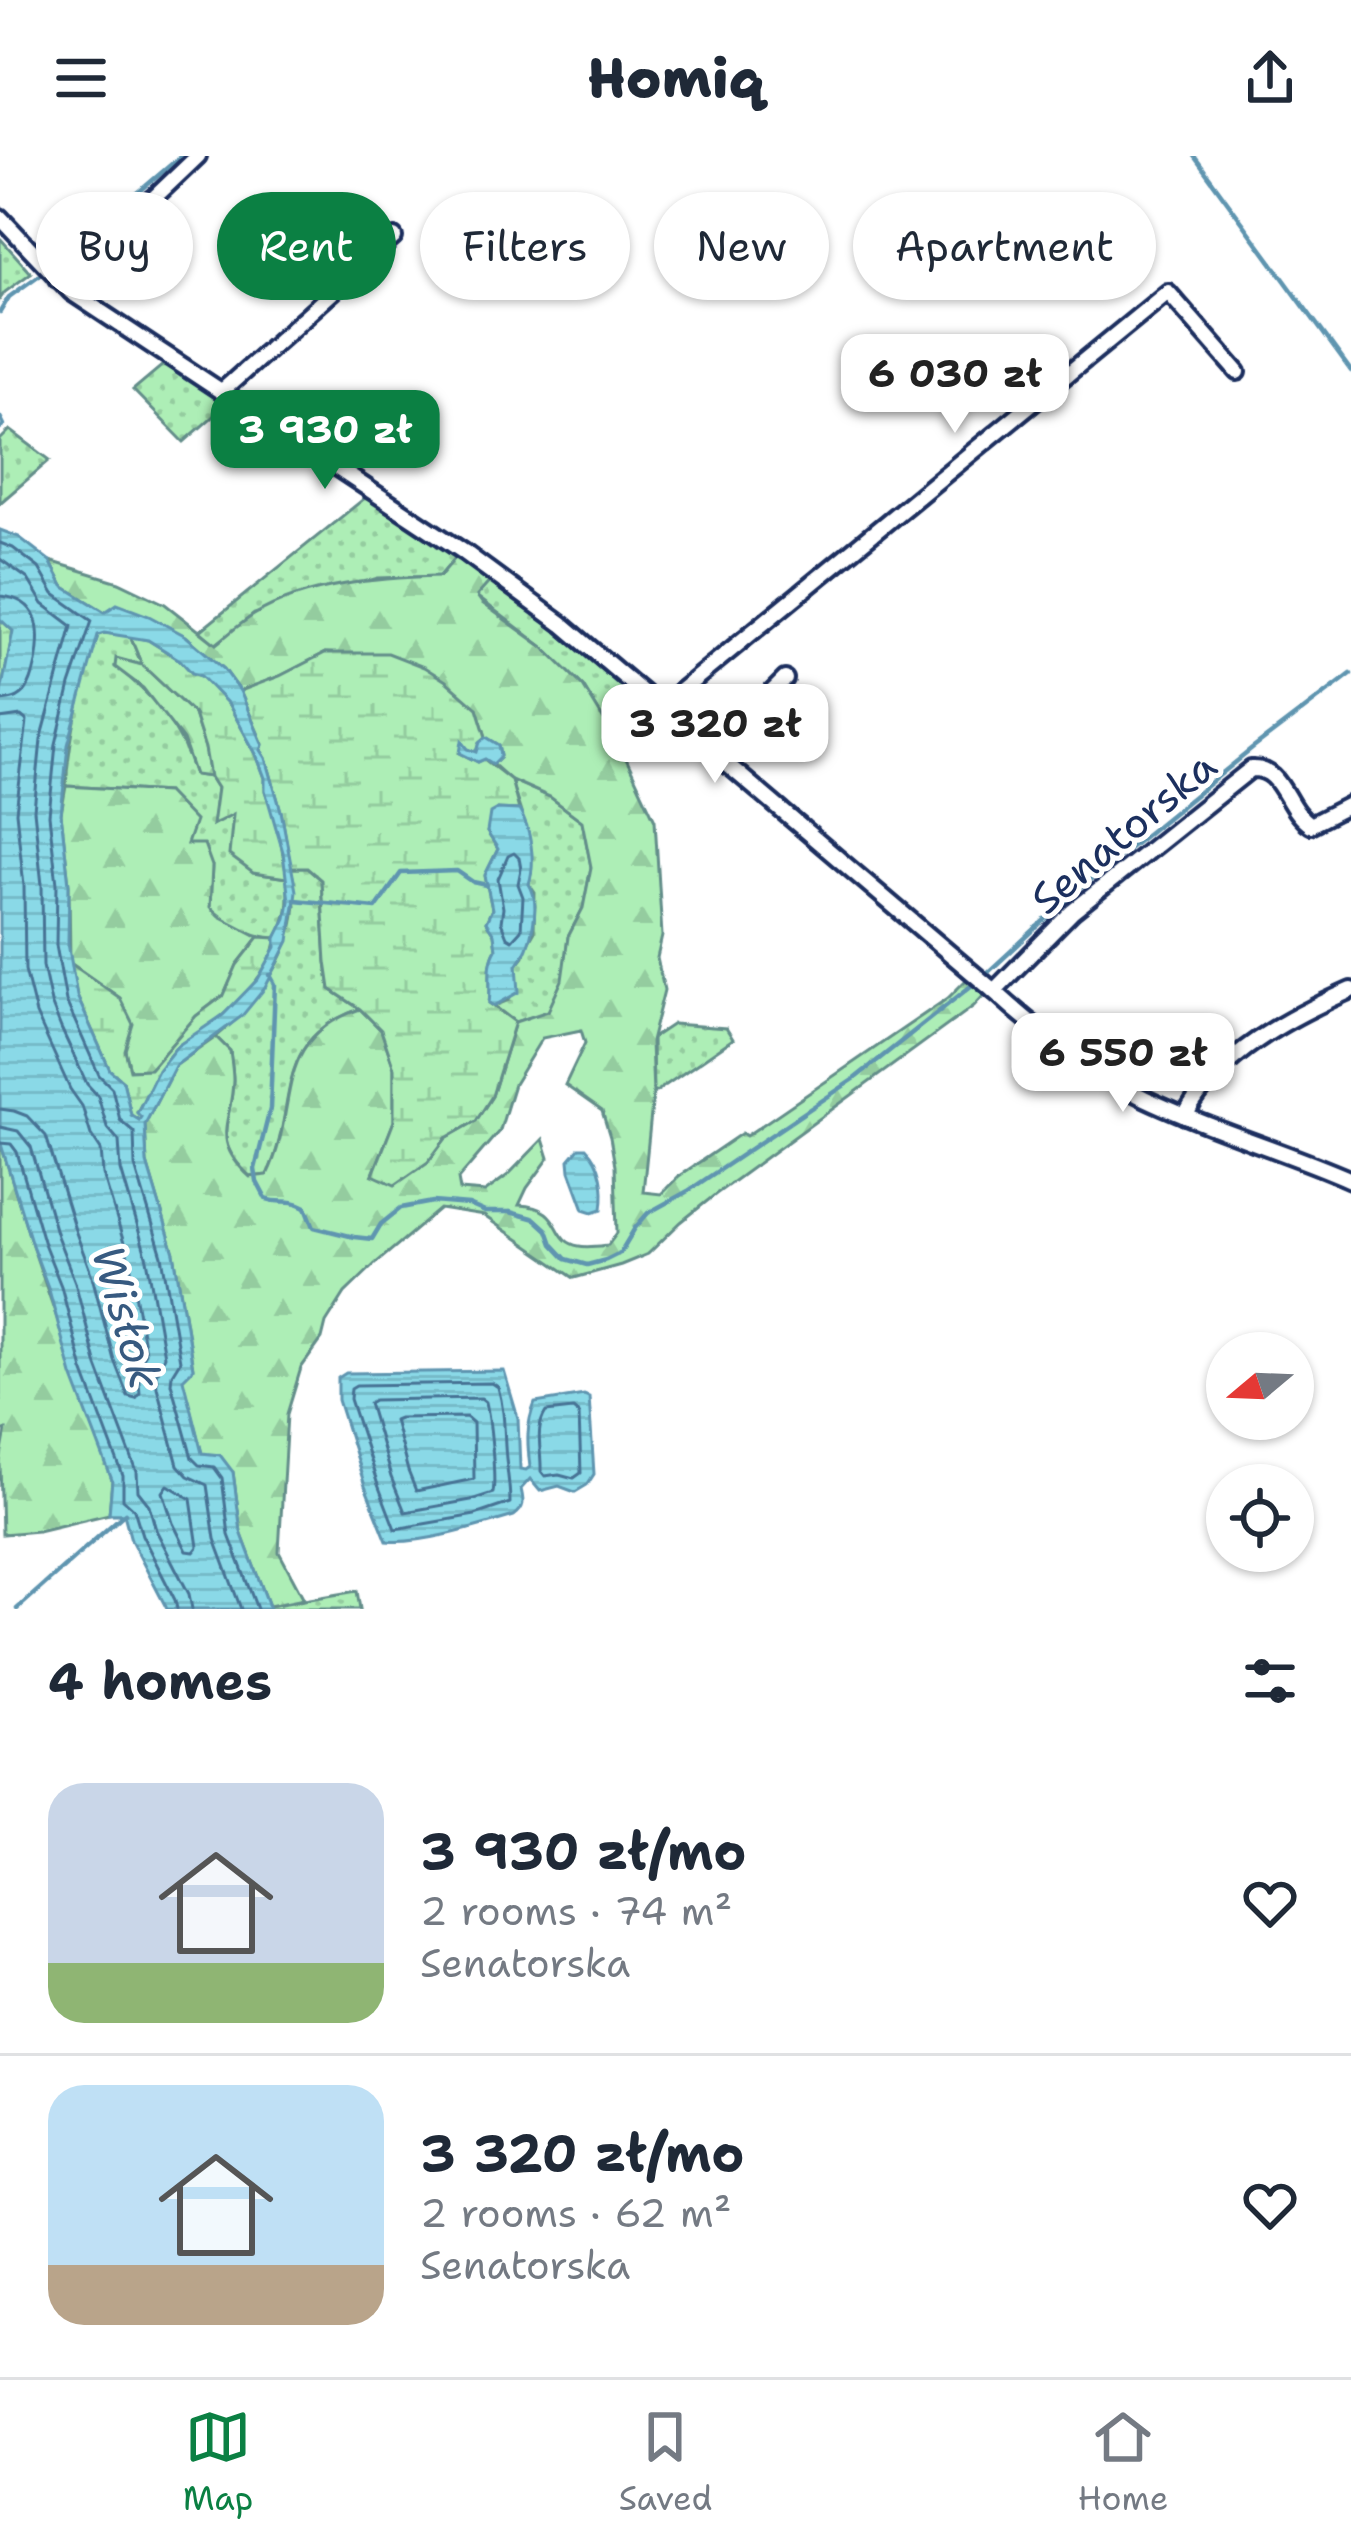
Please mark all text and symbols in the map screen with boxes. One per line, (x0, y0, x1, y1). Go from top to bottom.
text: Homiq (587, 42, 764, 114)
icon: menu (48, 45, 114, 111)
icon: share (1237, 45, 1303, 111)
chip: Buy (36, 192, 193, 300)
chip: Rent (217, 192, 396, 300)
chip: Filters (420, 192, 630, 300)
chip: New (654, 192, 829, 300)
chip: Apartment (853, 192, 1156, 300)
pin: 6 030 zł (831, 334, 1079, 436)
text: 6 030 zł (868, 347, 1042, 399)
pin: 3 930 zł (201, 390, 449, 492)
text: 3 930 zł (238, 403, 412, 455)
pin: 3 320 zł (591, 684, 839, 786)
text: 3 320 zł (628, 697, 802, 749)
street label: Senatorska (1018, 738, 1228, 926)
pin: 6 550 zł (999, 1013, 1247, 1115)
text: 6 550 zł (1038, 1026, 1208, 1078)
water label: Wisłok (78, 1238, 176, 1396)
north arrow (1206, 1332, 1314, 1440)
map controls (1206, 1332, 1314, 1572)
button: locate (1206, 1464, 1314, 1572)
text: 4 homes (48, 1647, 272, 1715)
icon: filters (1237, 1648, 1303, 1714)
text: 3 930 zł/mo (420, 1817, 746, 1885)
icon: home (144, 1831, 288, 1975)
icon: heart (1237, 1870, 1303, 1936)
text: 2 rooms · 74 m² (420, 1885, 732, 1937)
text: Senatorska (420, 1937, 630, 1989)
text: 3 320 zł/mo (420, 2119, 745, 2187)
icon: home (144, 2133, 288, 2277)
icon: heart (1237, 2172, 1303, 2238)
text: 2 rooms · 62 m² (420, 2187, 732, 2239)
text: Senatorska (420, 2239, 630, 2291)
tab: Map (183, 2404, 253, 2521)
tab: Saved (619, 2404, 712, 2521)
tab: Home (1078, 2404, 1168, 2521)

